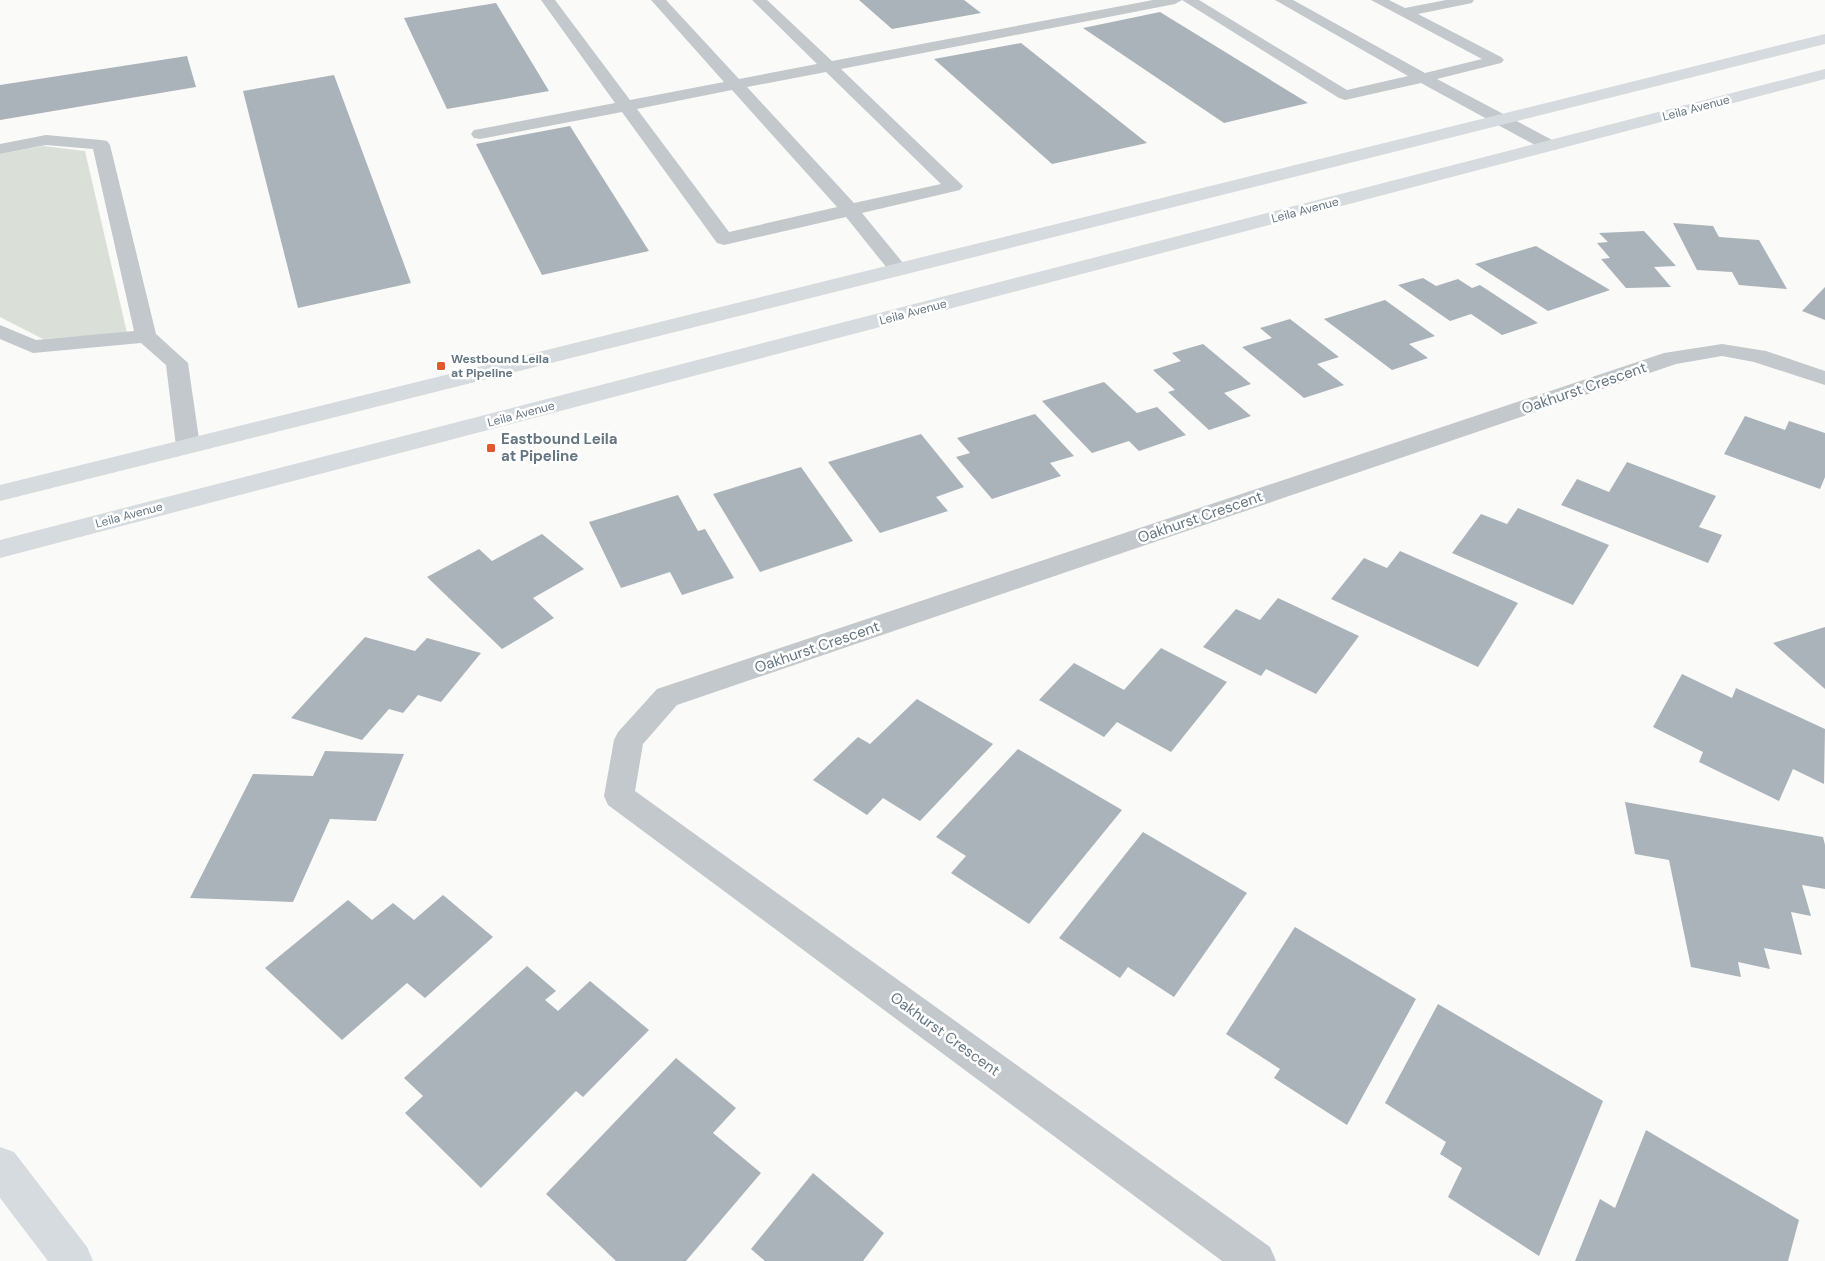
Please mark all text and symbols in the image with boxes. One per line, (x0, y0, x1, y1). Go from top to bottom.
street label: Leila Avenue (1661, 91, 1732, 125)
street label: Leila Avenue (1270, 193, 1341, 227)
street label: Leila Avenue (878, 295, 949, 329)
place label: Westbound Leila at Pipeline (451, 351, 549, 381)
street label: Oakhurst Crescent (1519, 357, 1649, 419)
marker: Westbound Leila at Pipeline (435, 360, 447, 372)
street label: Leila Avenue (486, 397, 557, 431)
place label: Eastbound Leila at Pipeline (501, 429, 618, 466)
marker: Eastbound Leila at Pipeline (485, 442, 497, 454)
street label: Oakhurst Crescent (1135, 486, 1265, 548)
street label: Leila Avenue (94, 498, 165, 532)
street label: Oakhurst Crescent (752, 616, 882, 678)
street label: Oakhurst Crescent (886, 987, 1004, 1081)

